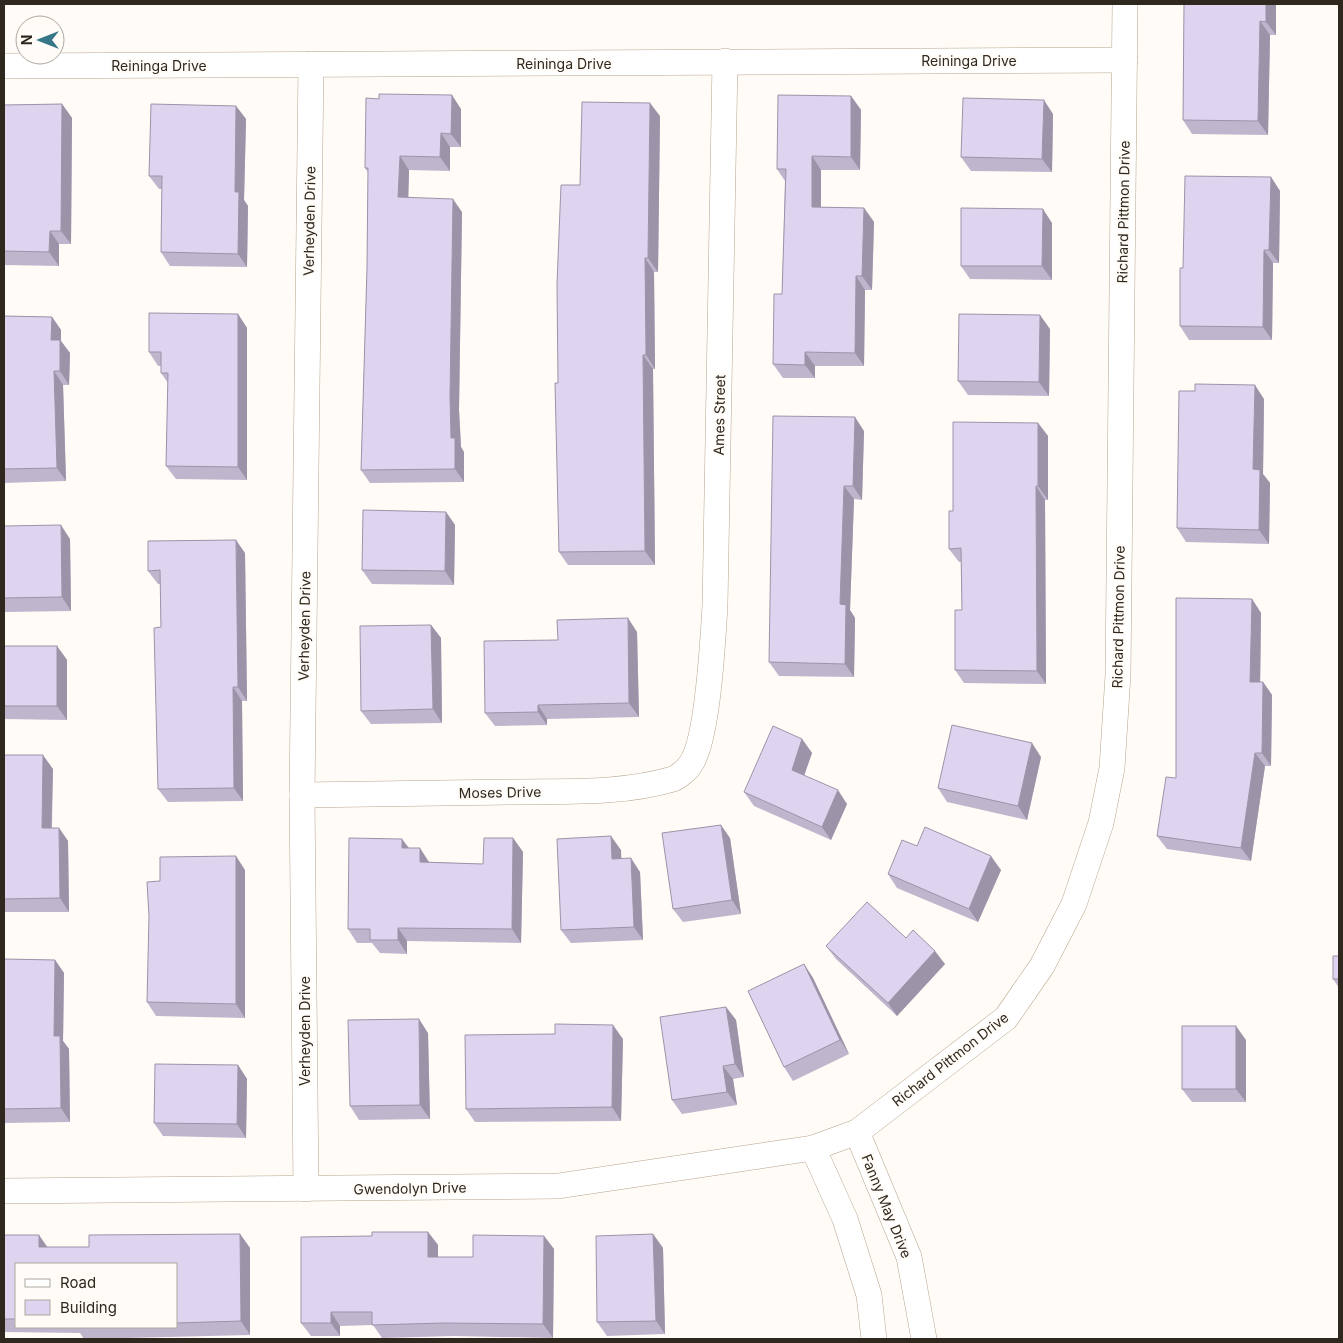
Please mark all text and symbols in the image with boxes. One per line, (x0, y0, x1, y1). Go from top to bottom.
north arrow (15, 15, 65, 65)
text: N (18, 35, 35, 45)
street label: Reininga Drive (921, 52, 1017, 69)
street label: Reininga Drive (516, 55, 612, 72)
street label: Reininga Drive (111, 57, 207, 74)
street label: Richard Pittmon Drive (1113, 140, 1133, 284)
street label: Verheyden Drive (300, 166, 318, 276)
street label: Ames Street (710, 374, 728, 456)
street label: Richard Pittmon Drive (1108, 545, 1128, 689)
street label: Verheyden Drive (295, 571, 313, 681)
street label: Moses Drive (459, 783, 541, 801)
street label: Verheyden Drive (296, 976, 313, 1086)
street label: Richard Pittmon Drive (888, 1008, 1012, 1110)
street label: Fanny May Drive (858, 1151, 916, 1261)
street label: Gwendolyn Drive (353, 1179, 467, 1197)
legend (15, 1263, 178, 1328)
text: Road (60, 1273, 96, 1292)
text: Building (60, 1298, 117, 1317)

